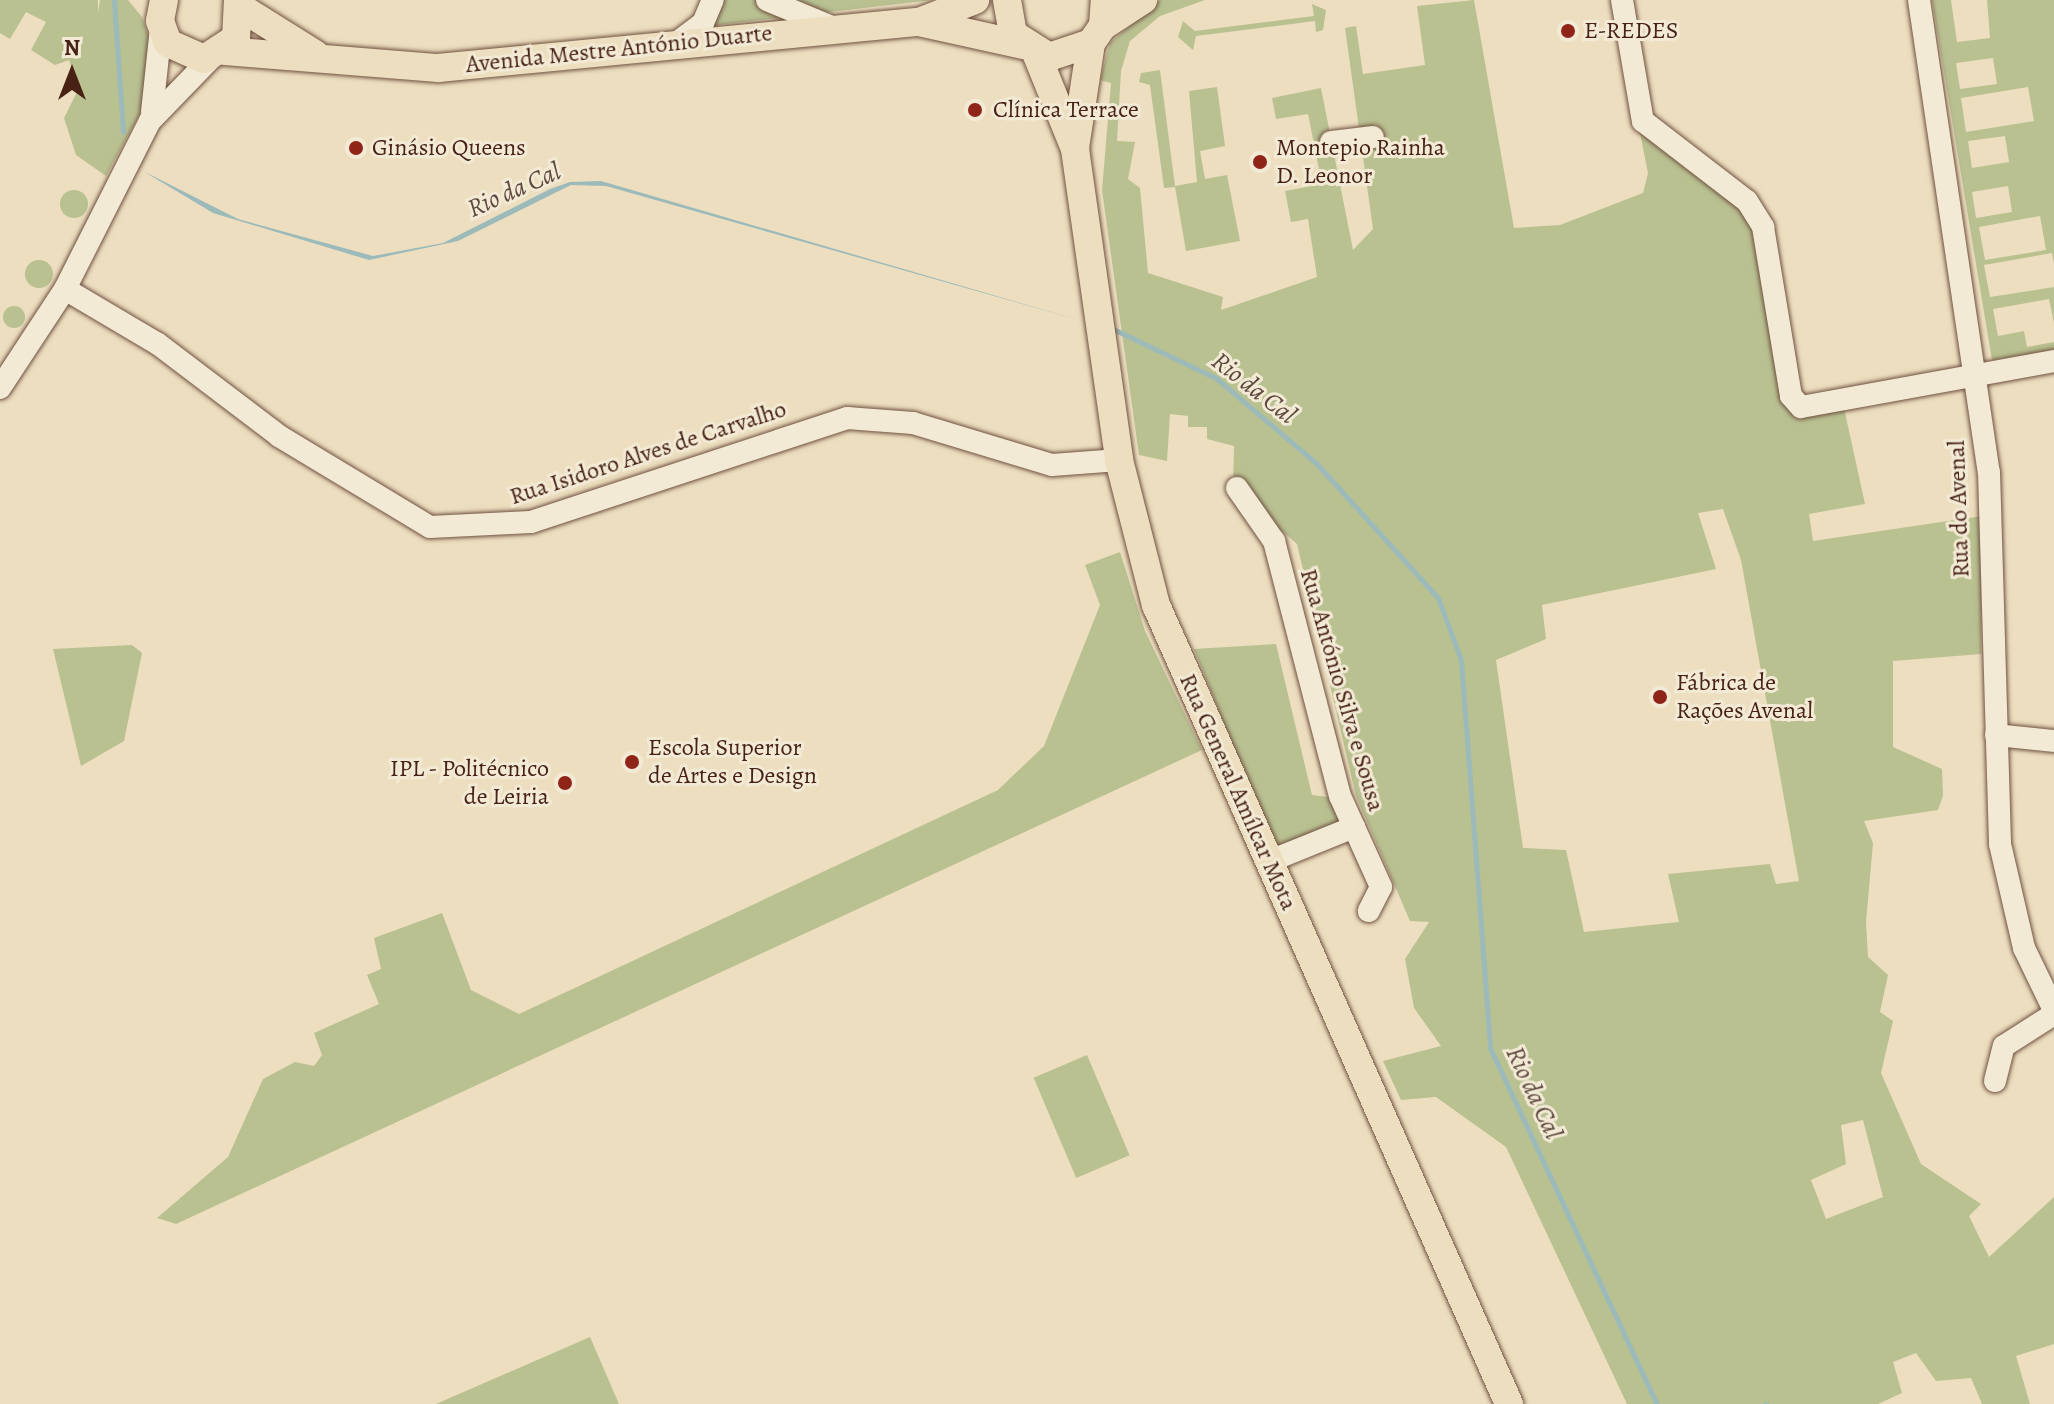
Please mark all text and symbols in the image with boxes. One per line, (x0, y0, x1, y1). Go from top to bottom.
place label: E-REDES (1584, 17, 1678, 45)
street label: Avenida Mestre António Duarte (464, 19, 774, 79)
marker: E-REDES (1559, 22, 1577, 40)
north arrow (32, 32, 112, 112)
text: N (64, 33, 80, 63)
place label: Clínica Terrace (993, 96, 1139, 124)
marker: Clínica Terrace (964, 99, 986, 121)
place label: Ginásio Queens (372, 134, 526, 162)
place label: Montepio Rainha D. Leonor (1276, 134, 1445, 190)
marker: Ginásio Queens (347, 139, 365, 157)
marker: Montepio Rainha D. Leonor (1251, 153, 1269, 171)
water label: Rio da Cal (463, 156, 565, 224)
water label: Rio da Cal (1205, 345, 1303, 431)
street label: Rua Isidoro Alves de Carvalho (506, 395, 790, 511)
street label: Rua do Avenal (1942, 440, 1976, 578)
street label: Rua António Silva e Sousa (1294, 565, 1390, 815)
street label: Rua General Amílcar Mota (1173, 669, 1303, 915)
place label: Fábrica de Rações Avenal (1676, 669, 1813, 725)
marker: Fábrica de Rações Avenal (1651, 688, 1669, 706)
place label: Escola Superior de Artes e Design (648, 734, 817, 790)
marker: Escola Superior de Artes e Design (623, 753, 641, 771)
place label: IPL - Politécnico de Leiria (389, 755, 549, 811)
marker: IPL - Politécnico de Leiria (556, 774, 574, 792)
water label: Rio da Cal (1499, 1042, 1569, 1144)

